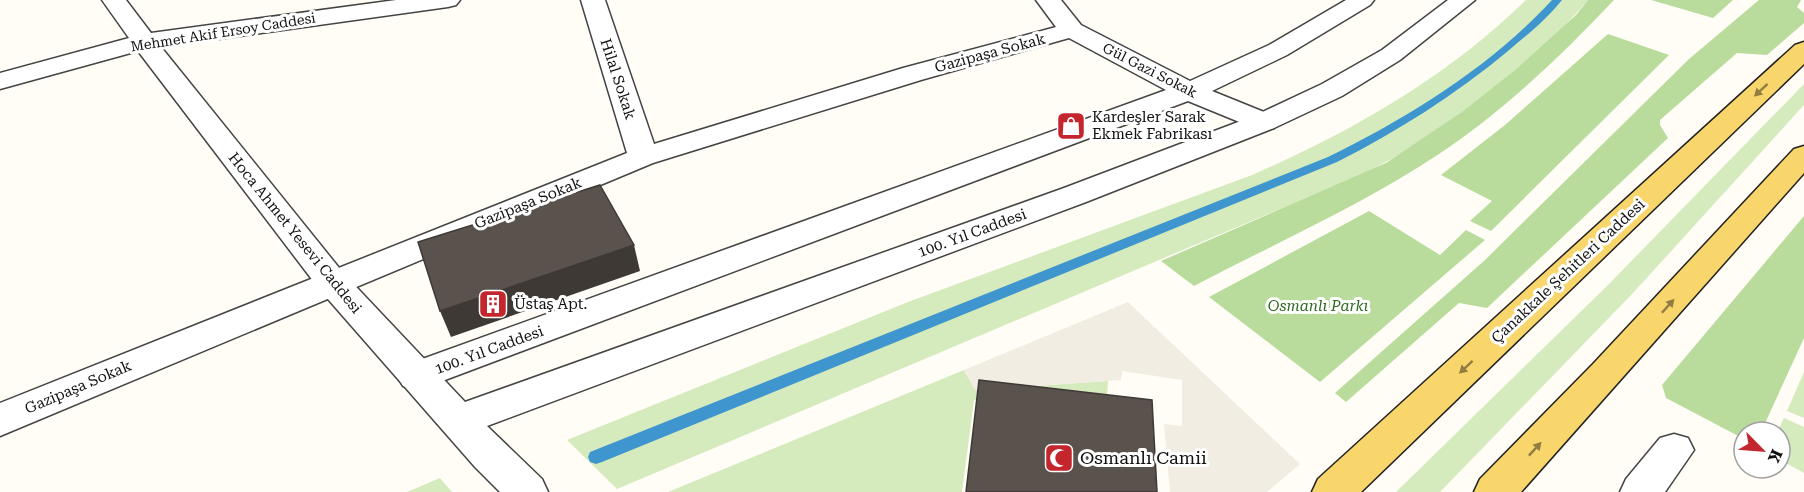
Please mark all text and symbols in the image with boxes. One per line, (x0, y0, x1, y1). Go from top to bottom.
street label: Mehmet Akif Ersoy Caddesi (129, 9, 317, 55)
street label: Gazipaşa Sokak (933, 29, 1048, 76)
street label: Hilal Sokak (596, 36, 640, 122)
street label: Gül Gazi Sokak (1100, 39, 1200, 101)
one-way arrow (1754, 83, 1769, 97)
place label: Kardeşler Sarak Ekmek Fabrikası (1092, 108, 1212, 143)
shop icon: Kardeşler Sarak Ekmek Fabrikası (1055, 110, 1087, 142)
street label: Hoca Ahmet Yesevi Caddesi (225, 149, 366, 317)
street label: Gazipaşa Sokak (472, 173, 585, 233)
street label: Çanakkale Şehitleri Caddesi (1488, 195, 1649, 347)
street label: 100. Yıl Caddesi (915, 205, 1029, 261)
building icon: Üstaş Apt. (477, 288, 509, 320)
place label: Üstaş Apt. (514, 295, 587, 313)
park label: Osmanlı Parkı (1268, 297, 1369, 315)
one-way arrow (1660, 300, 1674, 314)
street label: 100. Yıl Caddesi (432, 322, 546, 378)
street label: Gazipaşa Sokak (22, 356, 134, 418)
one-way arrow (1458, 360, 1473, 374)
north arrow (1732, 420, 1792, 480)
mosque icon: Osmanlı Camii (1043, 442, 1075, 474)
one-way arrow (1528, 442, 1542, 457)
text: K (1764, 446, 1786, 466)
place label: Osmanlı Camii (1080, 447, 1207, 468)

